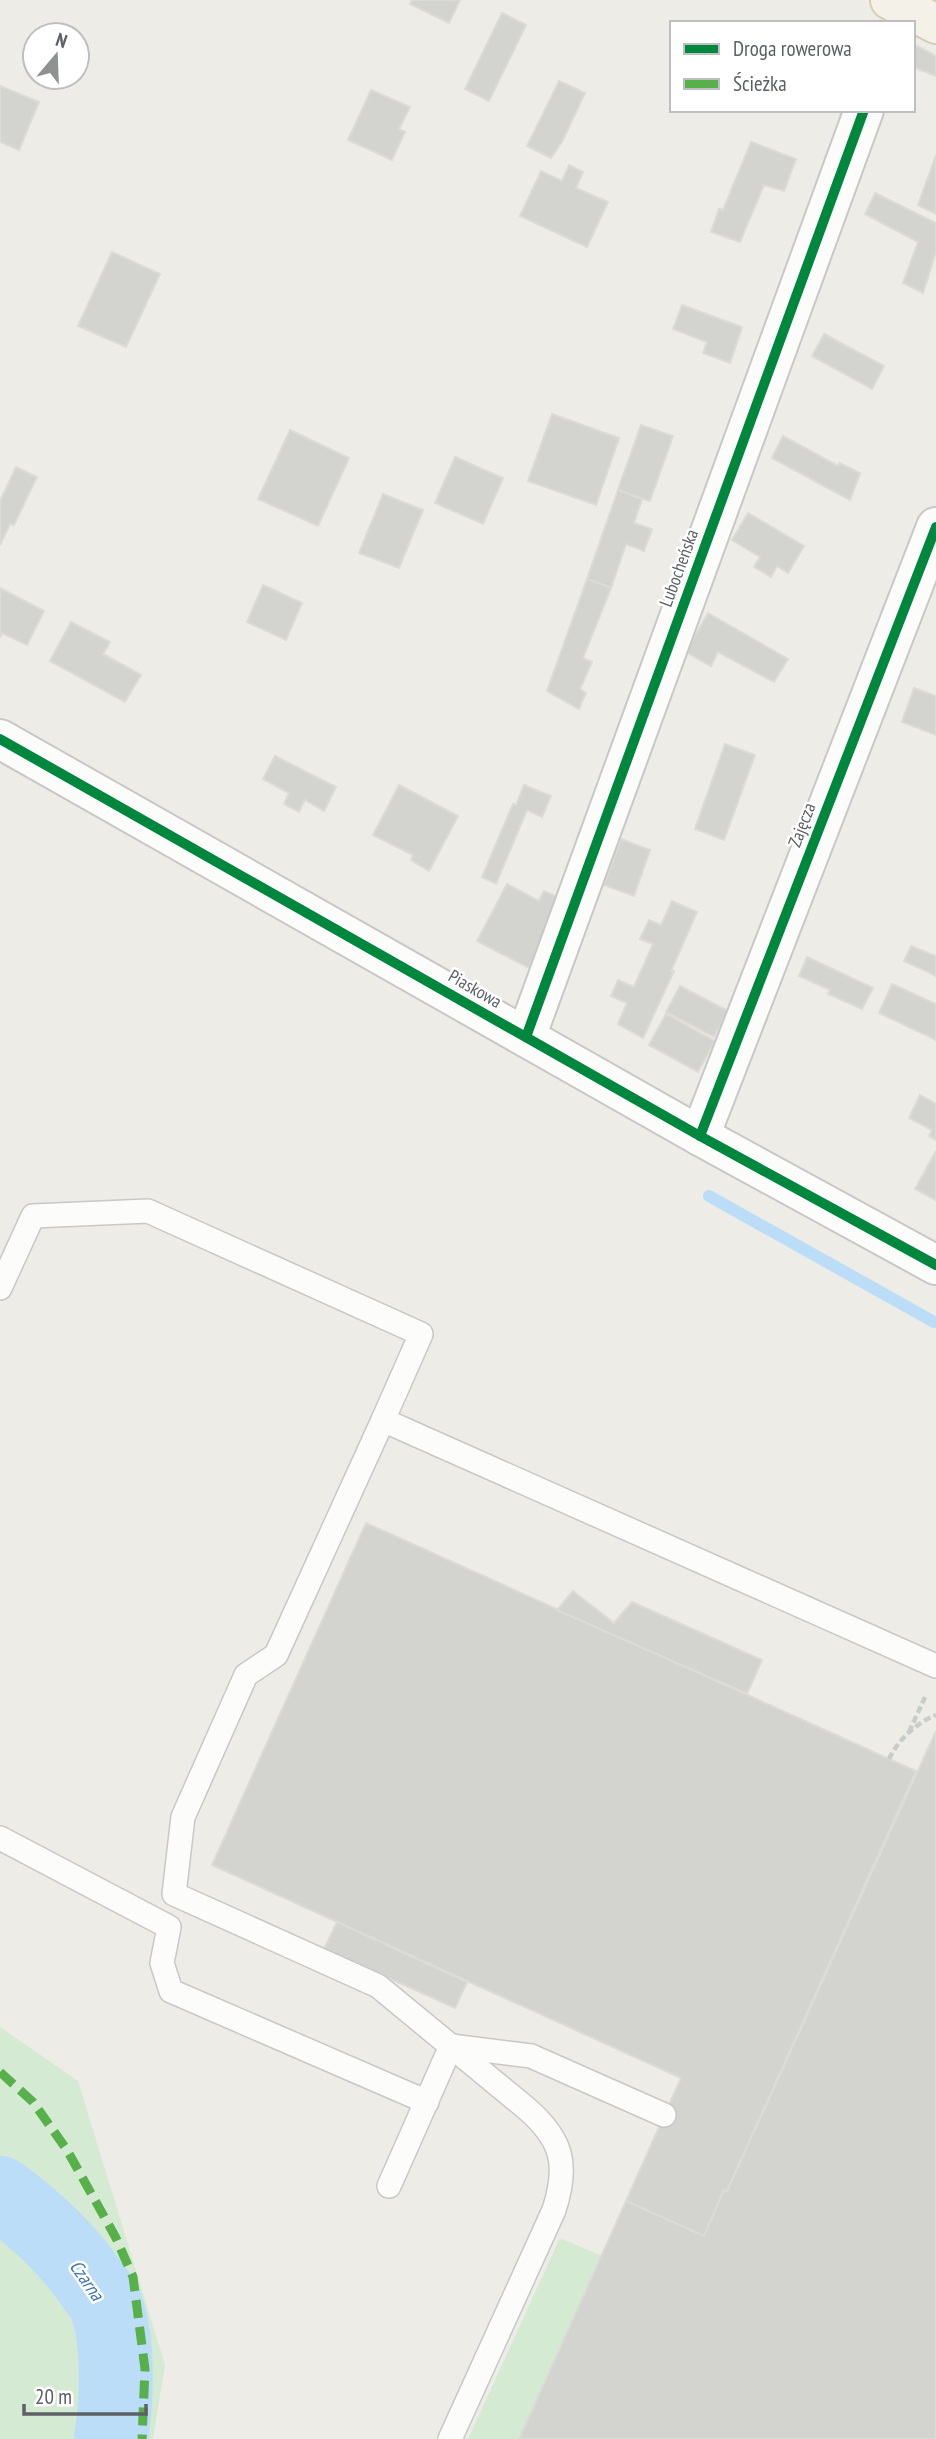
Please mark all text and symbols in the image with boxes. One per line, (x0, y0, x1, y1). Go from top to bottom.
north arrow (21, 21, 91, 91)
legend (670, 21, 915, 112)
text: N (53, 27, 70, 53)
text: Droga rowerowa (733, 35, 852, 62)
text: Ścieżka (733, 70, 787, 97)
street label: Lubocheńska (654, 526, 703, 610)
street label: Zajęcza (783, 799, 820, 850)
street label: Piaskowa (445, 964, 506, 1013)
water label: Czarna (65, 2255, 110, 2306)
scale bar (24, 2372, 147, 2416)
text: 20 m (35, 2383, 72, 2410)

